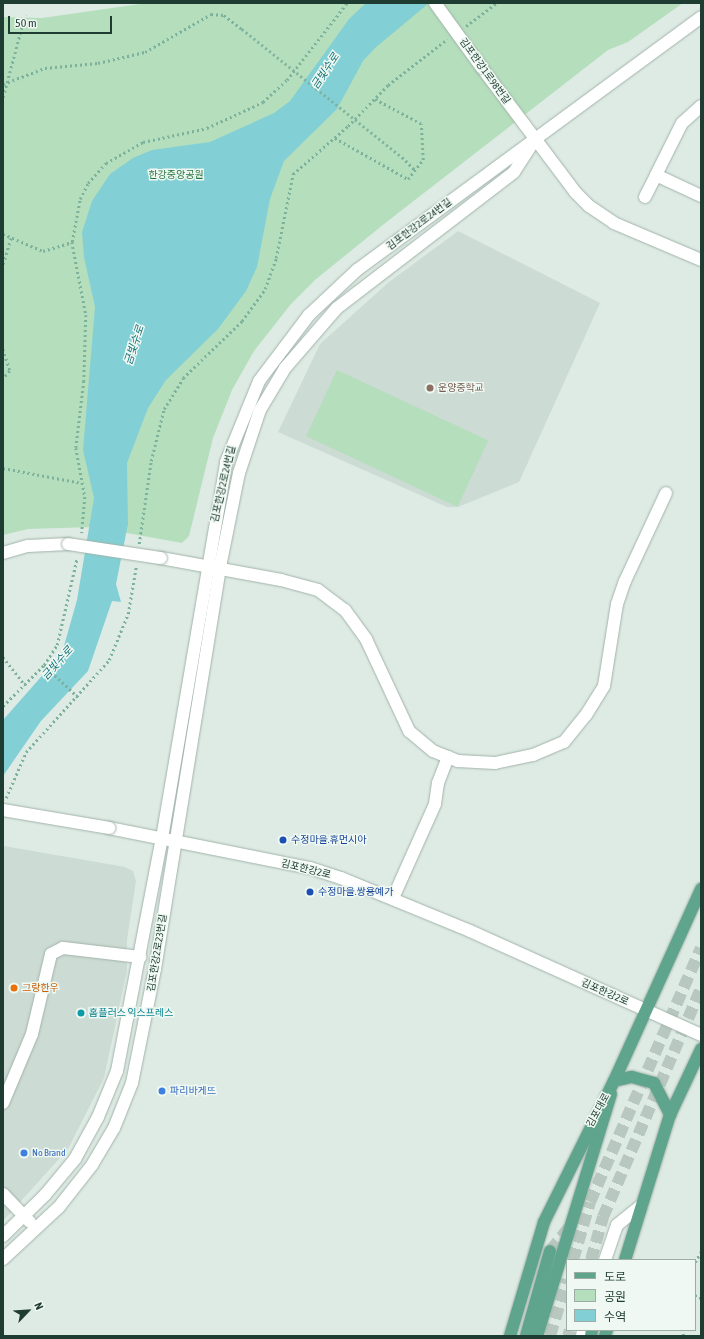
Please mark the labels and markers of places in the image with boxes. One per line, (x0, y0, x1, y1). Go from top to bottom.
place label: 운양중학교 (438, 382, 484, 394)
marker: 운양중학교 (425, 383, 435, 393)
place label: 수정마을.휴먼시아 (291, 834, 366, 846)
marker: 수정마을.휴먼시아 (278, 835, 288, 845)
place label: 수정마을.쌍용예가 (318, 886, 393, 898)
marker: 수정마을.쌍용예가 (305, 887, 315, 897)
place label: 그랑한우 (22, 982, 59, 994)
marker: 그랑한우 (9, 983, 19, 993)
place label: 홈플러스 익스프레스 (89, 1007, 173, 1019)
marker: 홈플러스 익스프레스 (76, 1008, 86, 1018)
place label: 파리바게뜨 (170, 1085, 216, 1097)
marker: 파리바게뜨 (157, 1086, 167, 1096)
place label: No Brand (32, 1147, 66, 1159)
marker: No Brand (19, 1148, 29, 1158)

